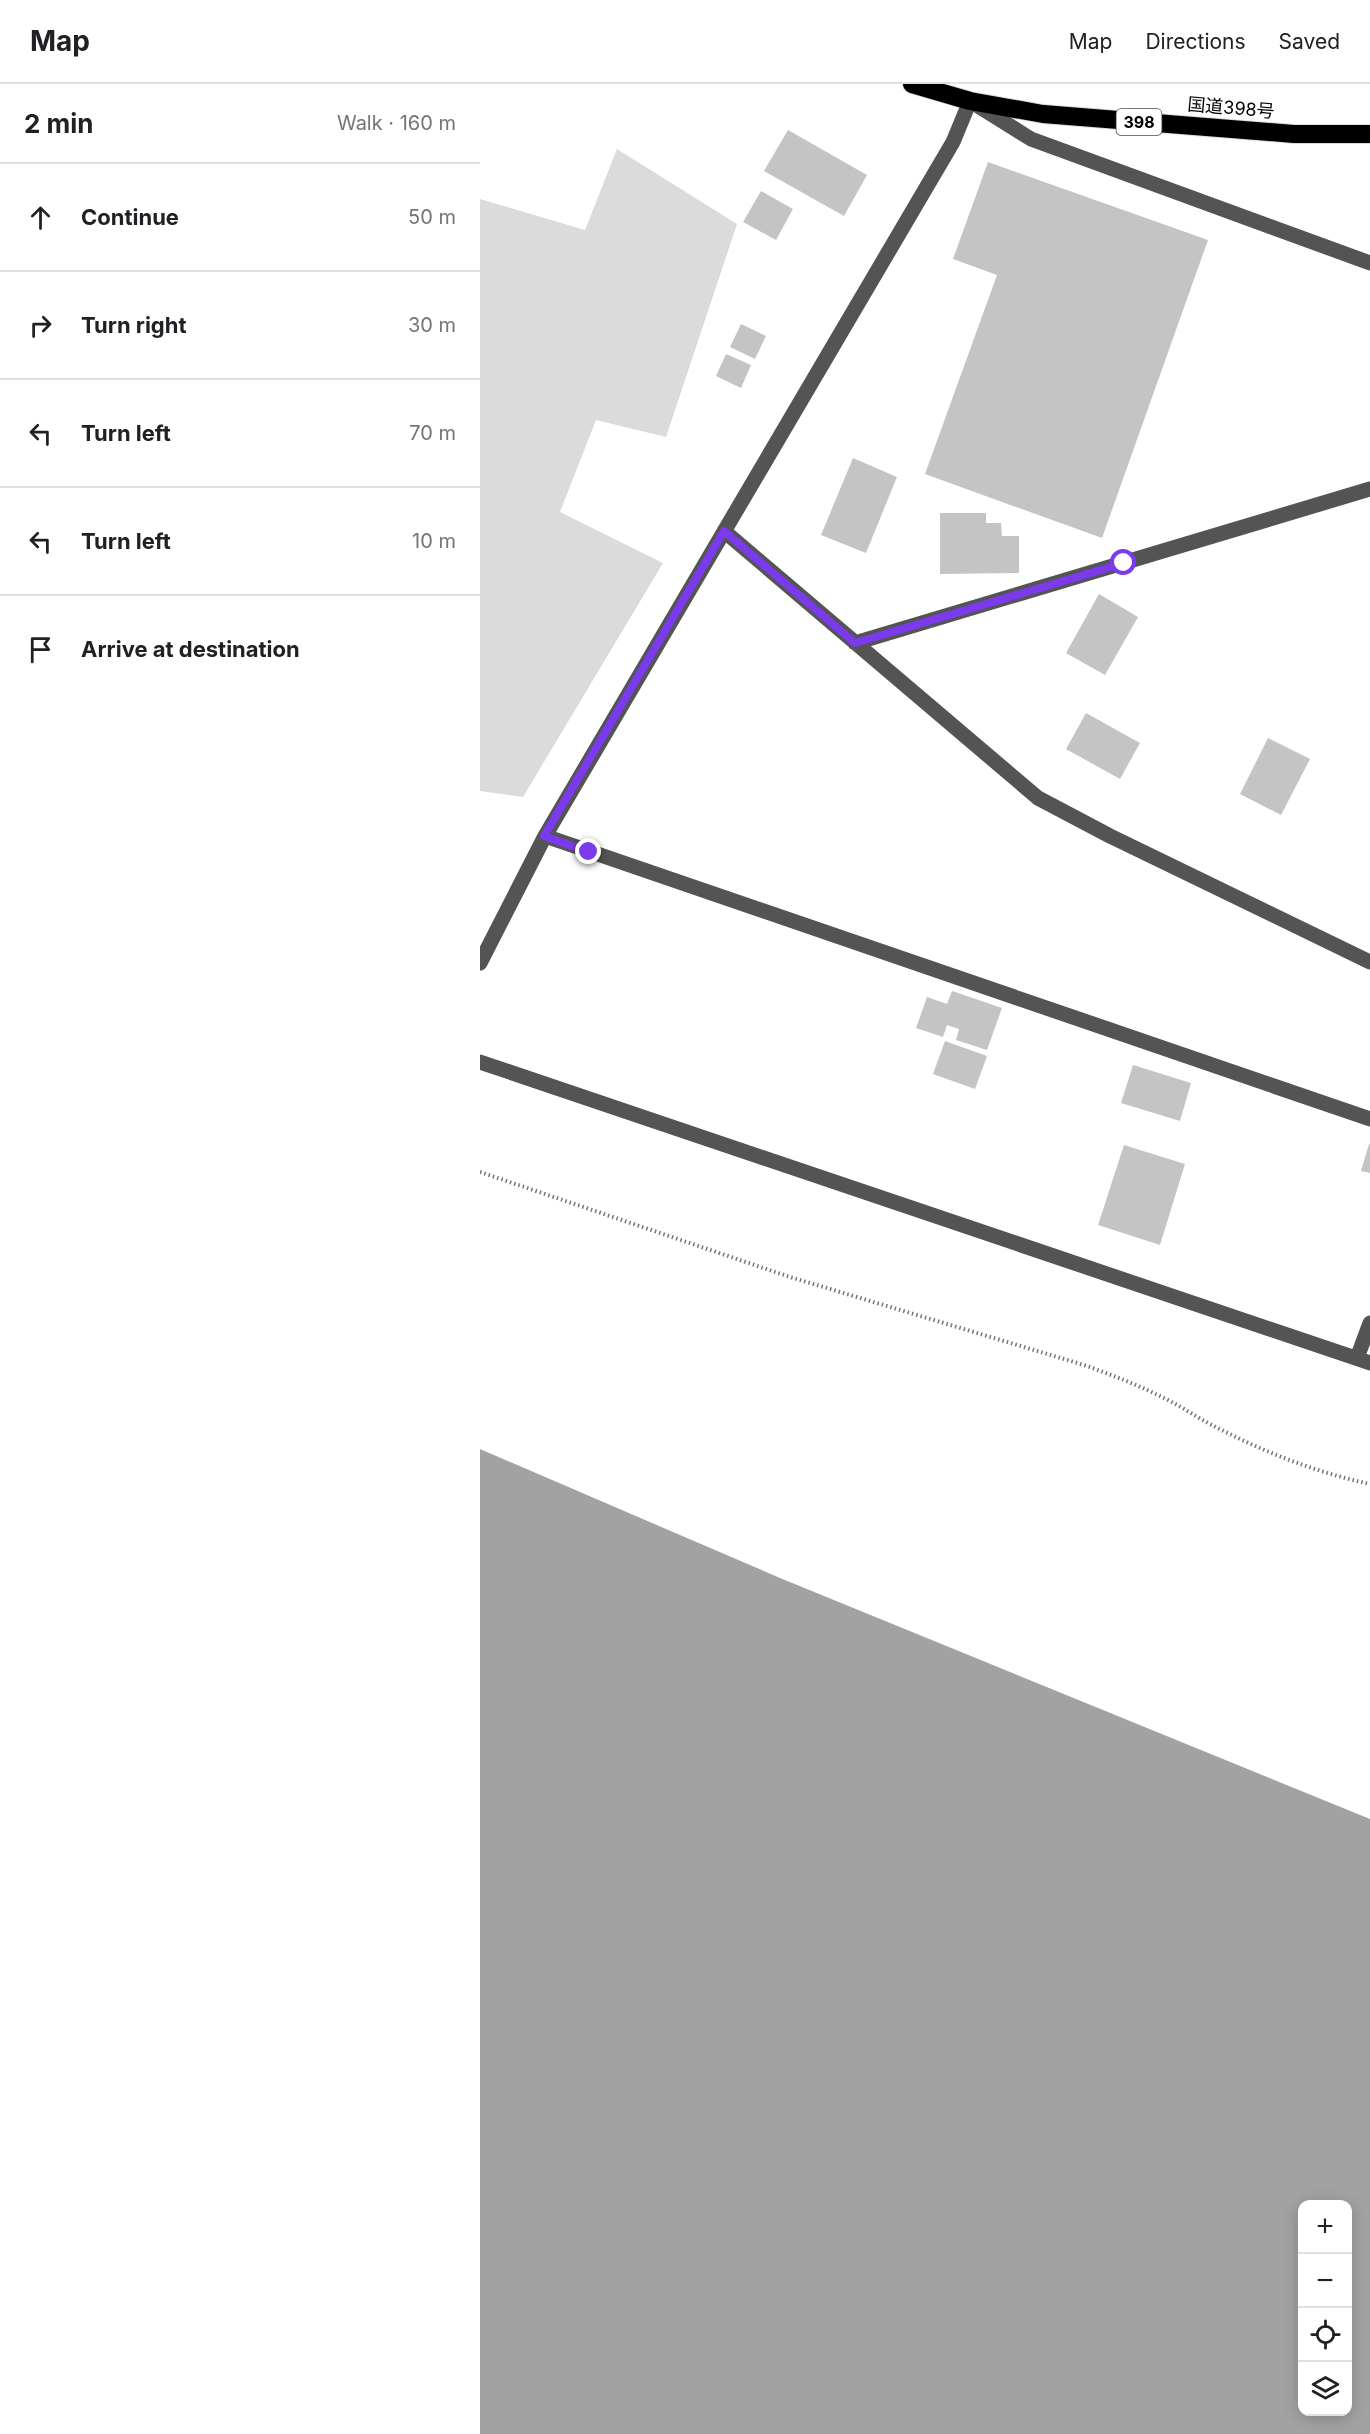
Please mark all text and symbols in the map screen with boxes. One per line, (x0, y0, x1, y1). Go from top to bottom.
text: Map (30, 24, 90, 58)
text: Map (1069, 29, 1112, 54)
text: Directions (1145, 29, 1246, 54)
text: Saved (1279, 29, 1340, 54)
street label: 国道398号 (1187, 93, 1276, 122)
text: 2 min (24, 108, 94, 139)
road number: 398 (1116, 109, 1162, 135)
text: Walk · 160 m (337, 111, 456, 135)
icon: ahead (24, 201, 57, 234)
text: Continue (81, 204, 179, 230)
text: 50 m (408, 205, 456, 229)
icon: right (24, 309, 57, 342)
text: Turn right (81, 312, 187, 338)
text: 30 m (408, 313, 456, 337)
icon: left (24, 417, 57, 450)
text: Turn left (81, 420, 171, 446)
text: 70 m (409, 421, 456, 445)
icon: left (24, 525, 57, 558)
text: Turn left (81, 528, 171, 554)
text: 10 m (412, 529, 456, 553)
route start (1110, 549, 1136, 575)
icon: arrive (24, 633, 57, 666)
text: Arrive at destination (81, 636, 300, 662)
route end (575, 838, 601, 864)
map controls (1298, 2200, 1352, 2416)
button: + (1298, 2200, 1352, 2254)
button: − (1298, 2254, 1352, 2308)
button: locate (1298, 2308, 1352, 2362)
button: layers (1298, 2362, 1352, 2416)

